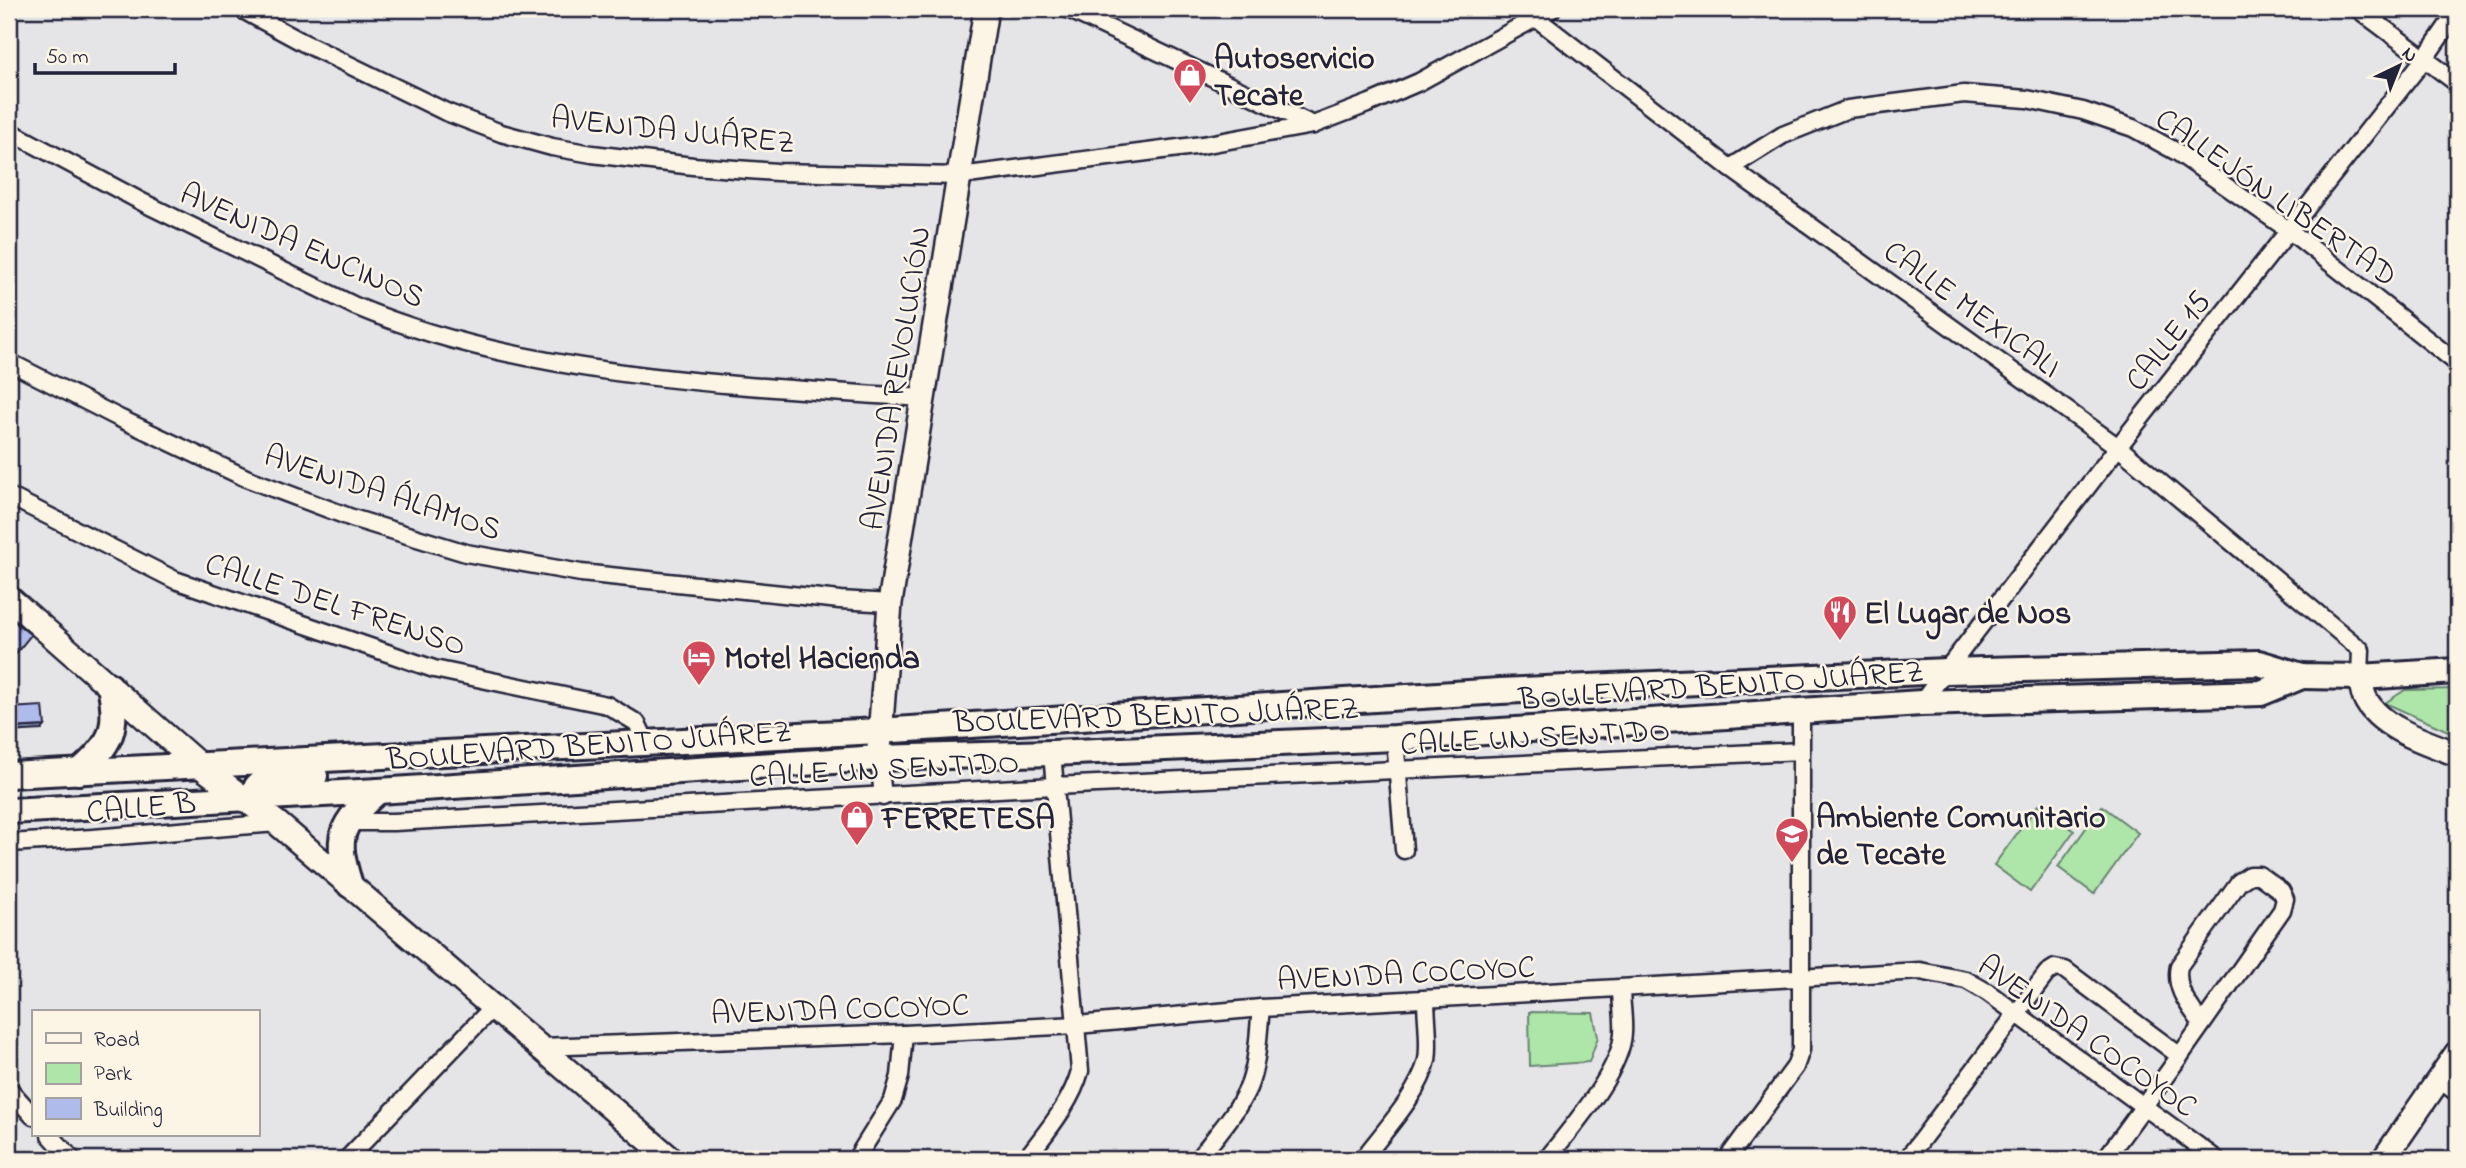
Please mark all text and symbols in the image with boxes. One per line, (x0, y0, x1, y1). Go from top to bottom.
scale bar (35, 32, 175, 76)
north arrow (2364, 32, 2434, 102)
place label: Autoservicio Tecate (1214, 37, 1375, 121)
text: N (2395, 41, 2423, 70)
text: 50 m (46, 43, 89, 73)
shop icon: Autoservicio Tecate (1171, 56, 1209, 105)
street label: AVENIDA JUÁREZ (548, 96, 797, 169)
street label: CALLEJÓN LIBERTAD (2144, 98, 2406, 300)
street label: AVENIDA ENCINOS (172, 172, 432, 322)
street label: AVENIDA REVOLUCIÓN (851, 223, 946, 534)
street label: CALLE MEXICALI (1872, 230, 2070, 391)
street label: CALLE 15 (2115, 282, 2224, 403)
street label: AVENIDA ÁLAMOS (257, 434, 507, 555)
street label: CALLE DEL FRENSO (198, 542, 472, 671)
place label: El Lugar de Nos (1864, 592, 2071, 640)
restaurant icon: El Lugar de Nos (1821, 593, 1859, 642)
place label: Motel Hacienda (724, 637, 920, 684)
hotel icon: Motel Hacienda (680, 638, 718, 687)
street label: BOULEVARD BENITO JUÁREZ (1516, 650, 1925, 725)
street label: BOULEVARD BENITO JUÁREZ (951, 687, 1360, 748)
street label: CALLE UN SENTIDO (1399, 709, 1671, 770)
street label: BOULEVARD BENITO JUÁREZ (384, 710, 793, 785)
street label: CALLE UN SENTIDO (748, 741, 1020, 802)
street label: CALLE B (85, 781, 198, 838)
place label: Ambiente Comunitario de Tecate (1816, 796, 2106, 880)
place label: FERRETESA (880, 797, 1055, 844)
shop icon: FERRETESA (838, 798, 876, 847)
school or university icon: Ambiente Comunitario de Tecate (1773, 815, 1811, 864)
street label: AVENIDA COCOYOC (1967, 944, 2205, 1131)
street label: AVENIDA COCOYOC (1276, 945, 1537, 1006)
street label: AVENIDA COCOYOC (710, 984, 970, 1039)
legend (32, 1010, 259, 1136)
text: Road (94, 1026, 140, 1056)
text: Park (94, 1060, 133, 1090)
text: Building (93, 1096, 163, 1128)

